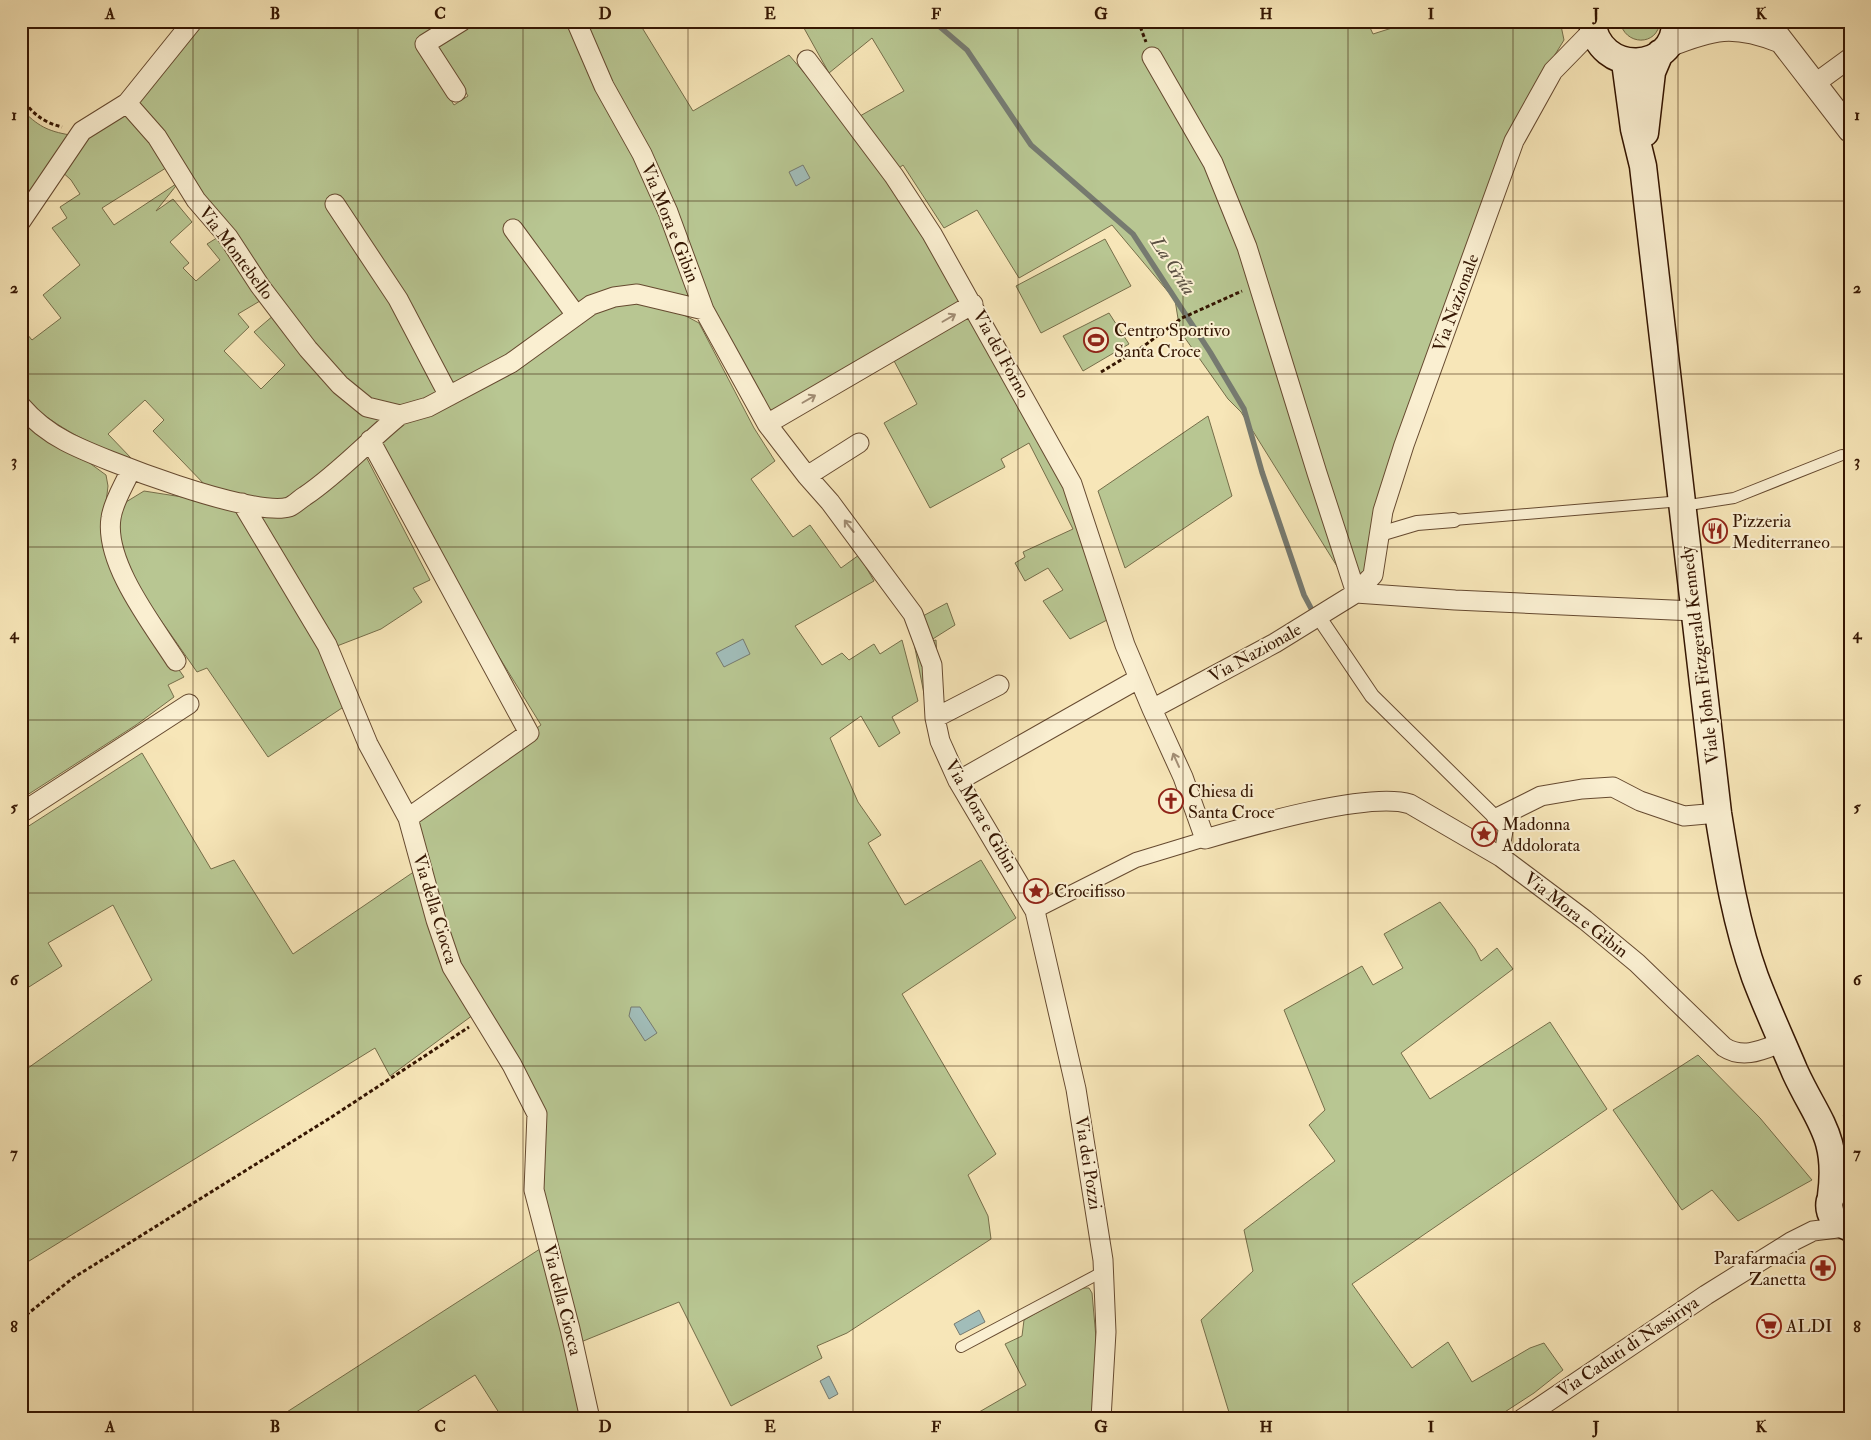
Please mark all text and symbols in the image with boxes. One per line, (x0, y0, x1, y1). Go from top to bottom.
text: A (104, 4, 116, 24)
text: B (270, 4, 280, 24)
text: C (434, 4, 446, 24)
text: D (598, 4, 612, 24)
text: E (764, 4, 776, 24)
text: F (931, 4, 941, 24)
text: G (1094, 4, 1108, 24)
text: H (1259, 4, 1273, 24)
text: I (1428, 4, 1435, 24)
text: J (1592, 4, 1600, 25)
text: K (1755, 4, 1767, 24)
text: 1 (11, 105, 17, 125)
text: 1 (1854, 105, 1860, 125)
street label: Via Mora e Gibin (636, 160, 704, 286)
street label: Via Montebello (193, 202, 279, 305)
water label: La Grűa (1145, 231, 1201, 300)
street label: Via Nazionale (1428, 250, 1485, 355)
text: 2 (10, 278, 18, 298)
text: 2 (1853, 278, 1861, 298)
street label: Via del Forno (967, 306, 1035, 403)
one-way arrow (942, 312, 956, 322)
place label: Centro Sportivo Santa Croce (1114, 319, 1230, 363)
sports icon: Centro Sportivo Santa Croce (1083, 327, 1109, 353)
one-way arrow (801, 394, 816, 404)
text: 3 (11, 451, 17, 471)
text: 3 (1854, 451, 1860, 471)
place label: Pizzeria Mediterraneo (1732, 510, 1830, 554)
restaurant icon: Pizzeria Mediterraneo (1702, 518, 1728, 544)
one-way arrow (844, 520, 855, 533)
street label: Viale John Fitzgerald Kennedy (1675, 544, 1725, 765)
street label: Via Nazionale (1205, 618, 1306, 688)
text: 4 (9, 624, 20, 644)
text: 4 (1852, 624, 1863, 644)
one-way arrow (1171, 753, 1181, 768)
street label: Via Mora e Gibin (939, 756, 1023, 876)
place label: Chiesa di Santa Croce (1188, 780, 1275, 824)
church icon: Chiesa di Santa Croce (1158, 788, 1184, 814)
text: 5 (10, 797, 18, 817)
text: 5 (1853, 797, 1861, 817)
place label: Madonna Addolorata (1501, 813, 1581, 857)
place icon: Madonna Addolorata (1471, 821, 1497, 847)
street label: Via della Ciocca (407, 851, 463, 967)
street label: Via Mora e Gibin (1519, 867, 1633, 963)
place icon: Crocifisso (1023, 878, 1049, 904)
place label: Crocifisso (1054, 880, 1126, 903)
text: 6 (10, 970, 20, 990)
text: 6 (1853, 970, 1863, 990)
street label: Via dei Pozzi (1069, 1115, 1107, 1212)
text: 7 (10, 1143, 18, 1163)
text: 7 (1853, 1143, 1861, 1163)
street label: Via della Ciocca (537, 1242, 587, 1359)
place label: Parafarmacia Zanetta (1714, 1247, 1807, 1291)
pharmacy icon: Parafarmacia Zanetta (1810, 1255, 1836, 1281)
street label: Via Caduti di Nassiriya (1553, 1291, 1704, 1403)
supermarket icon: ALDI (1756, 1313, 1782, 1339)
place label: ALDI (1785, 1315, 1832, 1338)
text: 8 (10, 1317, 18, 1337)
text: 8 (1853, 1317, 1861, 1337)
text: A (104, 1417, 116, 1437)
text: B (270, 1417, 280, 1437)
text: C (434, 1417, 446, 1437)
text: D (598, 1417, 612, 1437)
text: E (764, 1417, 776, 1437)
text: F (931, 1417, 941, 1437)
text: G (1094, 1417, 1108, 1437)
text: H (1259, 1417, 1273, 1437)
text: I (1428, 1417, 1435, 1437)
text: J (1592, 1417, 1600, 1438)
text: K (1755, 1417, 1767, 1437)

